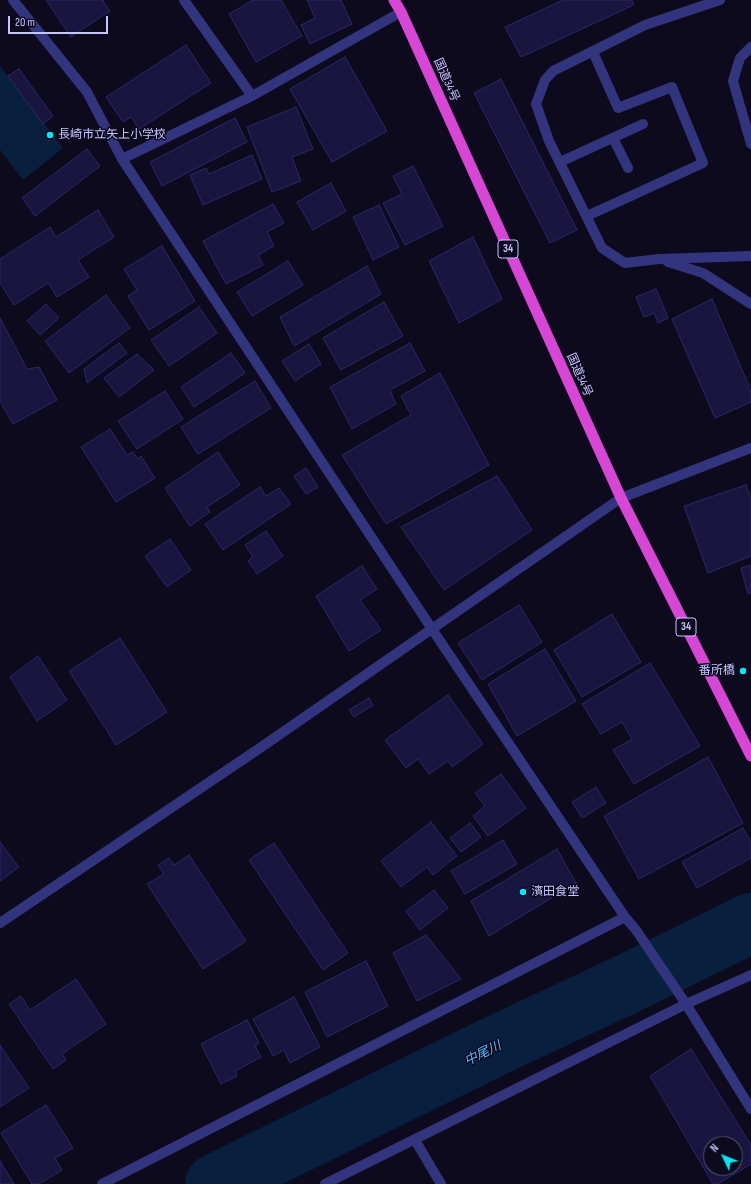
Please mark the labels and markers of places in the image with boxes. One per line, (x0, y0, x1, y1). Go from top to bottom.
place label: 長崎市立矢上小学校 (58, 128, 166, 142)
marker: 長崎市立矢上小学校 (45, 130, 55, 140)
place label: 番所橋 (699, 664, 735, 678)
marker: 番所橋 (738, 666, 748, 676)
place label: 濱田食堂 (531, 885, 579, 899)
marker: 濱田食堂 (518, 887, 528, 897)

